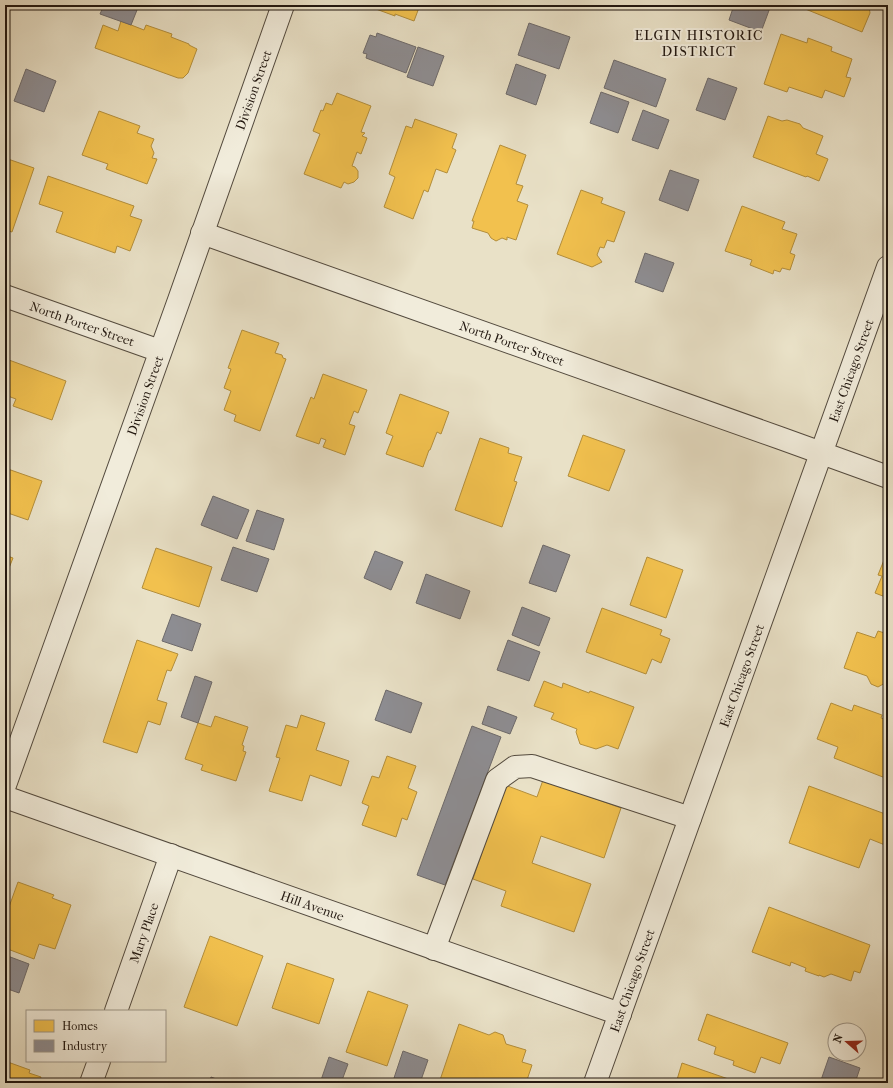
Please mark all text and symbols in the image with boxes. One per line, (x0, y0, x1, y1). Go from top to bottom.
district label: ELGIN HISTORIC DISTRICT (634, 27, 764, 60)
street label: Division Street (233, 48, 275, 132)
street label: North Porter Street (28, 298, 137, 349)
street label: East Chicago Street (826, 317, 877, 424)
street label: North Porter Street (458, 318, 567, 369)
street label: Division Street (124, 353, 167, 437)
street label: East Chicago Street (716, 622, 767, 729)
street label: Hill Avenue (279, 888, 346, 924)
street label: Mary Place (127, 900, 162, 965)
street label: East Chicago Street (607, 927, 658, 1034)
legend (26, 1010, 166, 1062)
text: Homes (62, 1019, 98, 1033)
north arrow (827, 1022, 867, 1062)
text: N (831, 1032, 846, 1045)
text: Industry (62, 1039, 108, 1053)

